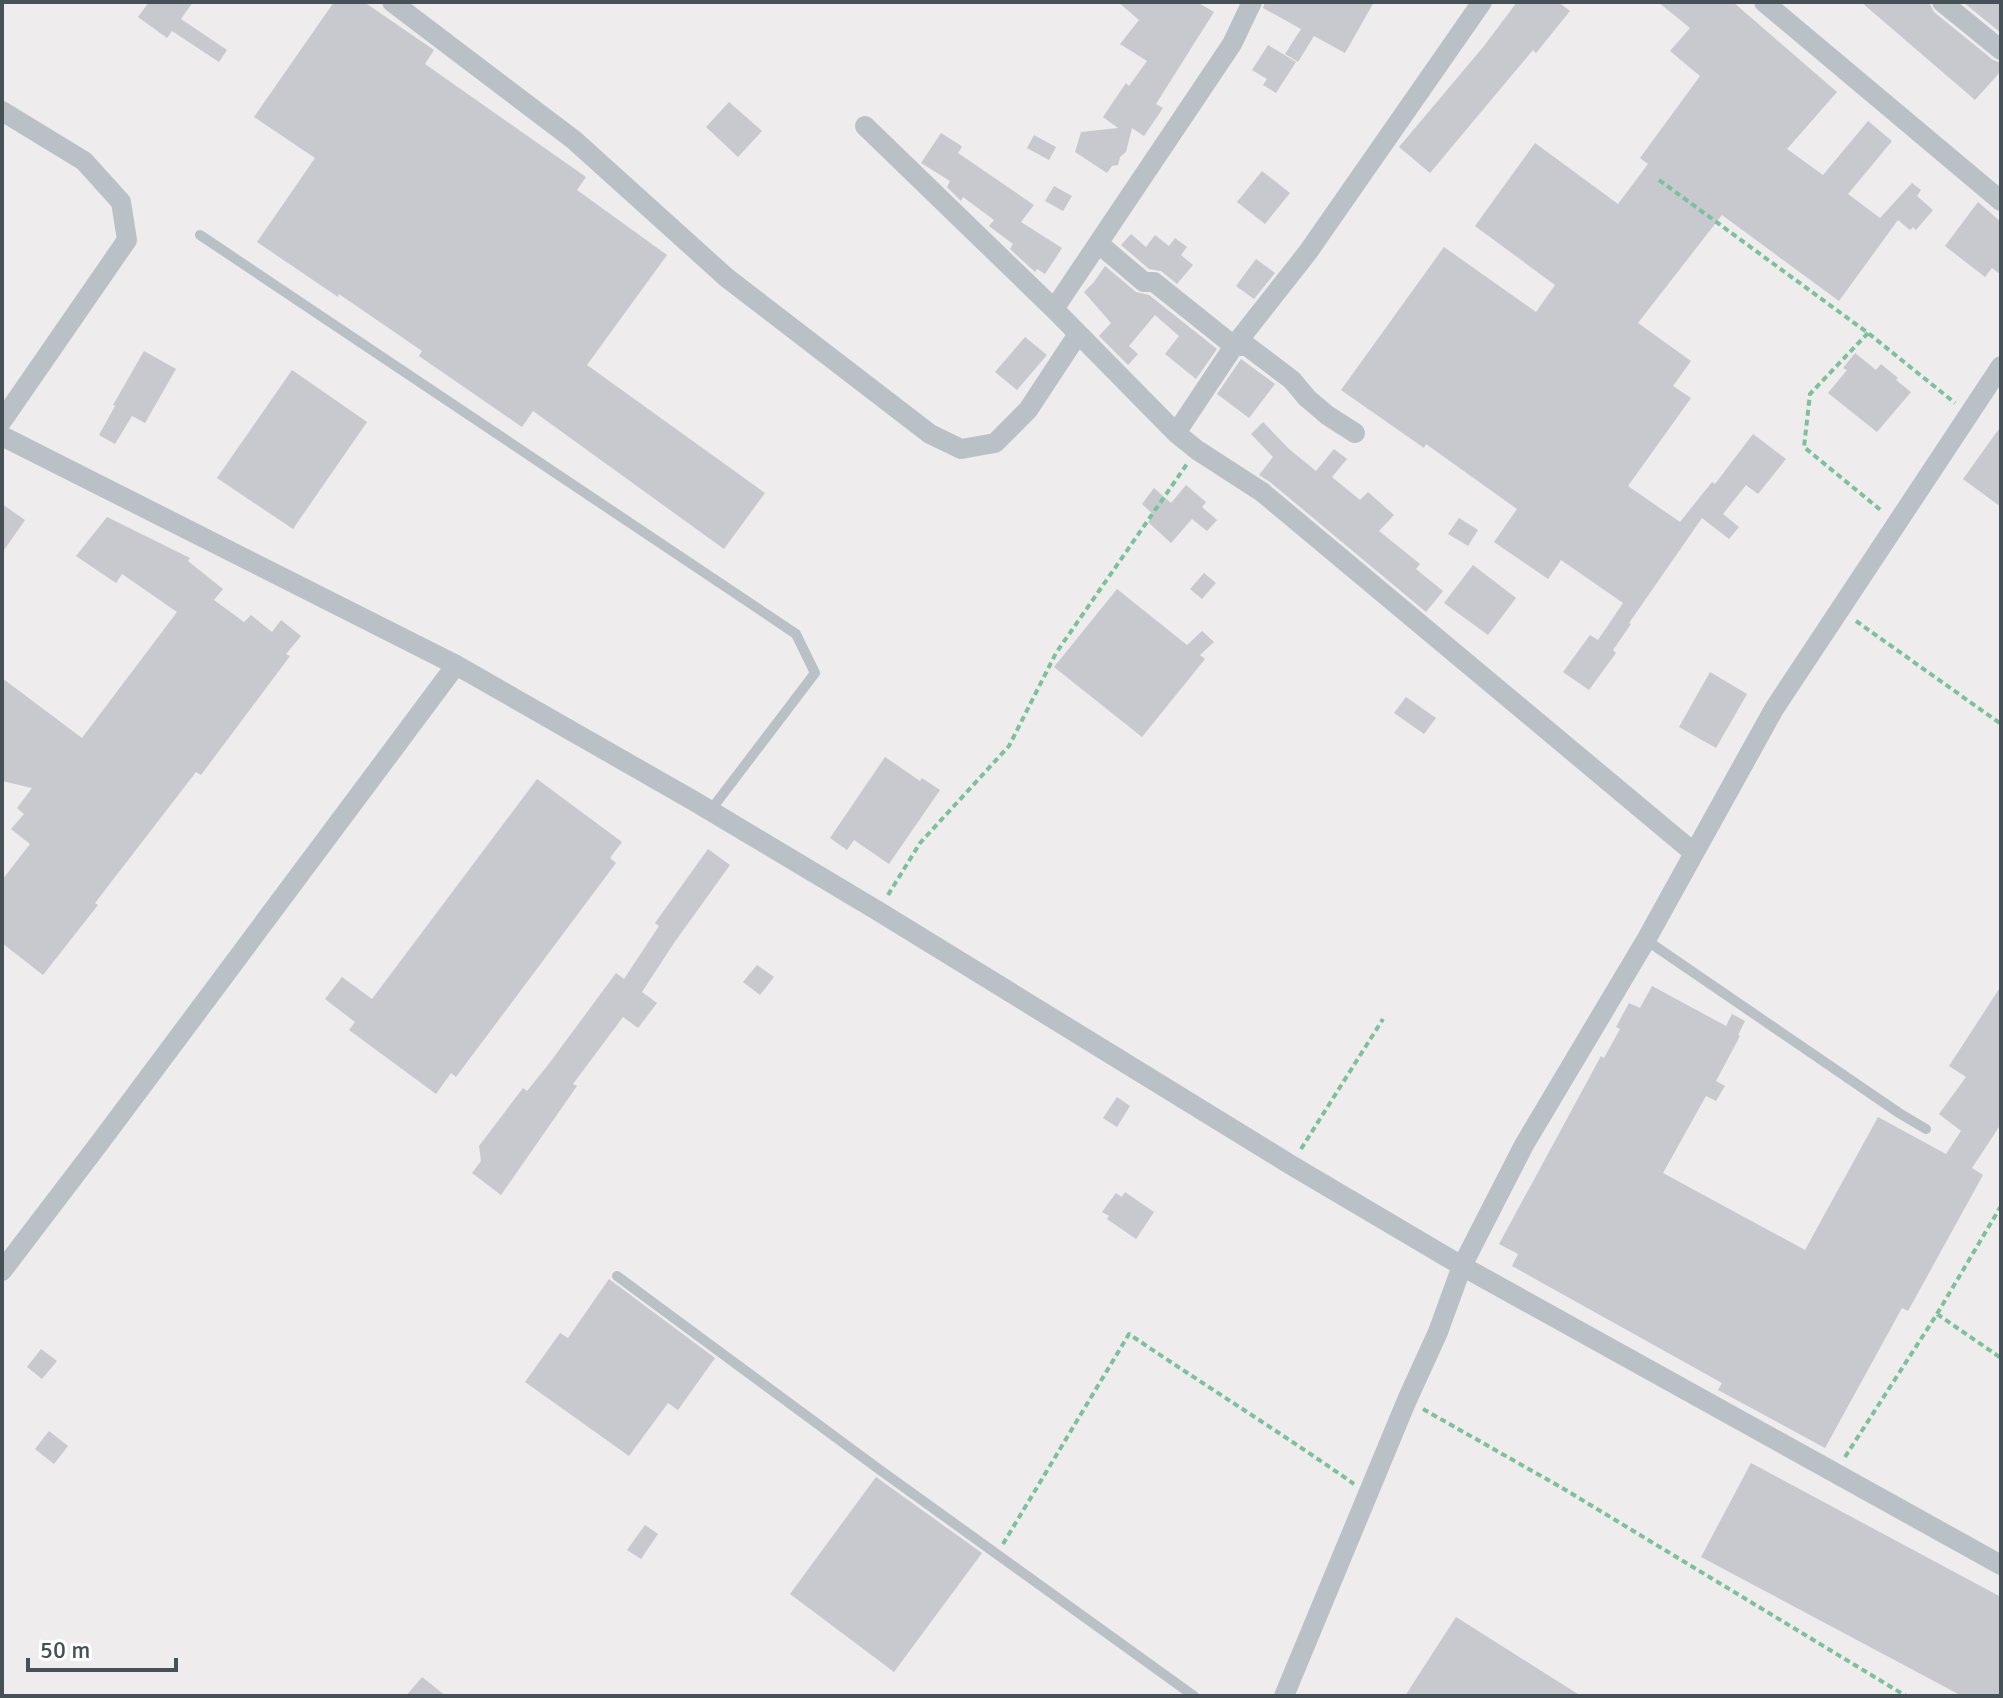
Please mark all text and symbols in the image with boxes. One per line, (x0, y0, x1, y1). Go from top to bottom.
scale bar (28, 1622, 176, 1672)
text: 50 m (40, 1635, 90, 1665)

